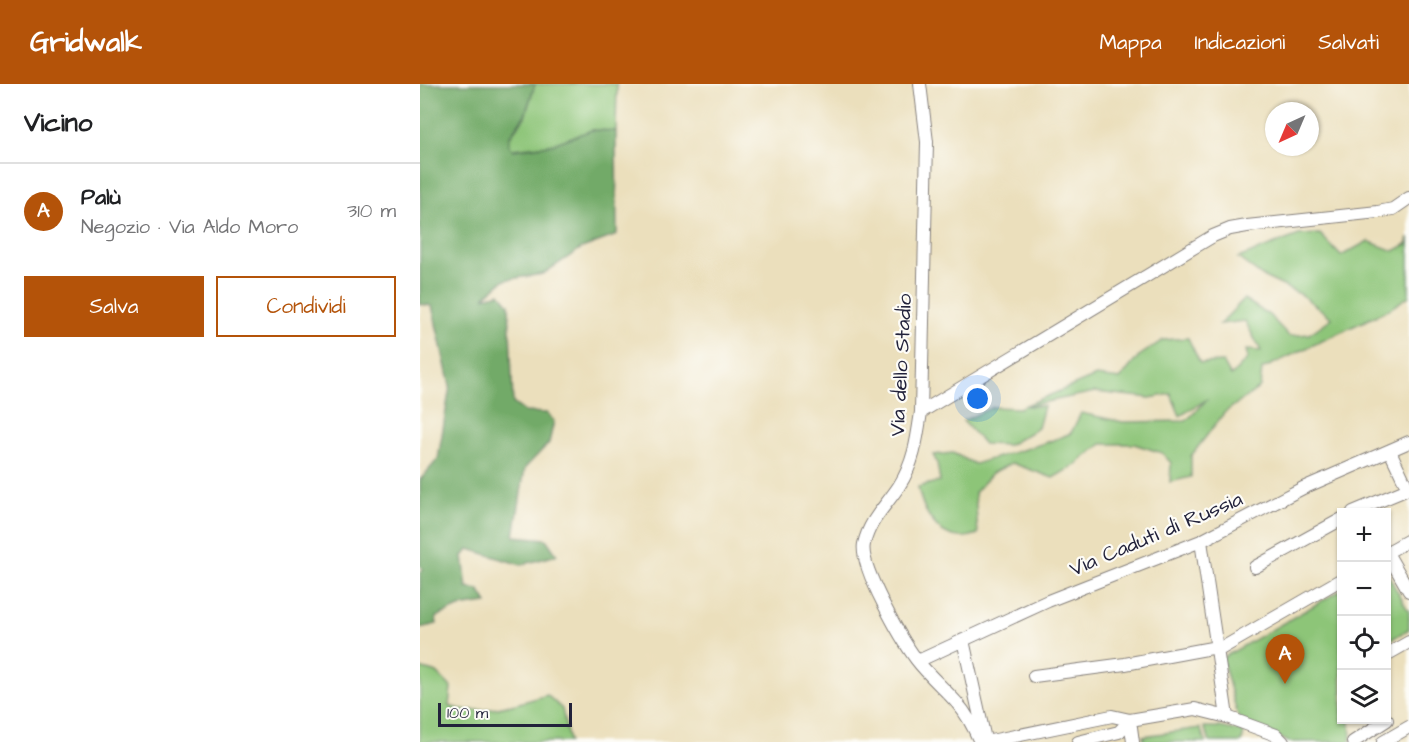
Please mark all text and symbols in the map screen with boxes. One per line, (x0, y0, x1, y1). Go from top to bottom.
text: Gridwalk (30, 23, 142, 62)
text: Mappa (1099, 28, 1162, 57)
text: Indicazioni (1195, 28, 1285, 57)
text: Salvati (1318, 28, 1379, 57)
north arrow (1265, 102, 1319, 156)
text: Vicino (24, 105, 92, 141)
text: Palù (81, 182, 121, 213)
text: A (37, 197, 50, 225)
text: 310 m (347, 197, 396, 225)
text: Negozio · Via Aldo Moro (81, 213, 298, 241)
button: Salva (24, 276, 204, 337)
button: Condividi (216, 276, 396, 337)
street label: Via dello Stadio (883, 293, 919, 437)
your location (963, 384, 992, 413)
street label: Via Caduti di Russia (1065, 484, 1247, 584)
map controls (1337, 508, 1391, 724)
button: + (1337, 508, 1391, 562)
button: − (1337, 562, 1391, 616)
button: locate (1337, 616, 1391, 670)
pin: A (1266, 634, 1304, 684)
button: layers (1337, 670, 1391, 724)
scale bar (438, 700, 572, 728)
text: 100 m (447, 702, 488, 724)

